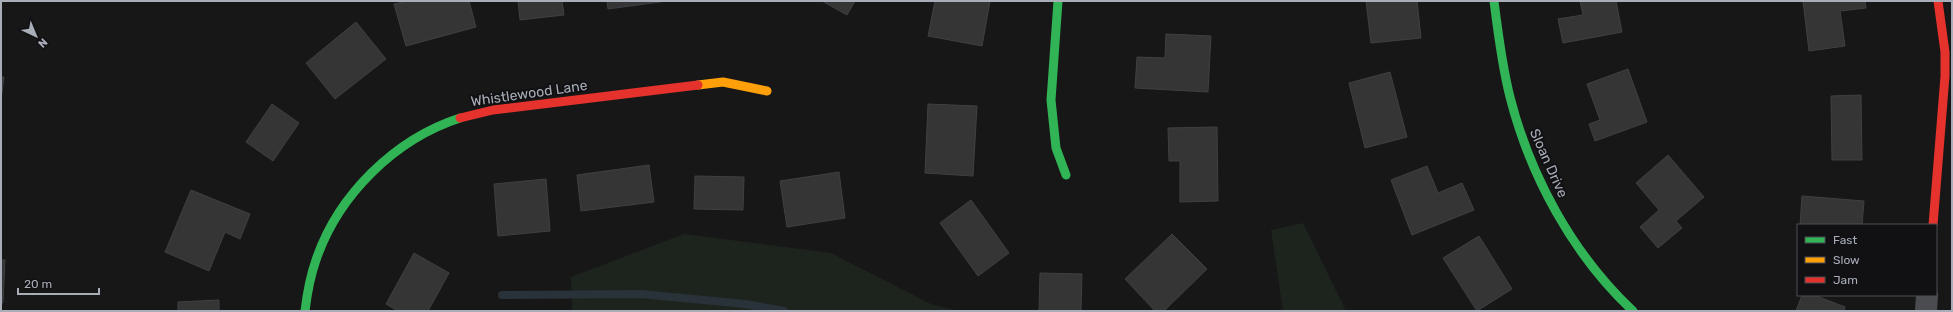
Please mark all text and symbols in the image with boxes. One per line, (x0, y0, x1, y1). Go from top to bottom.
north arrow (16, 16, 56, 56)
text: N (35, 35, 50, 50)
street label: Whistlewood Lane (470, 77, 589, 110)
street label: Sloan Drive (1526, 126, 1571, 200)
legend (1797, 224, 1937, 296)
text: Fast (1833, 233, 1857, 247)
text: Slow (1833, 253, 1860, 267)
scale bar (18, 270, 99, 296)
text: Jam (1833, 273, 1858, 287)
text: 20 m (24, 277, 52, 291)

